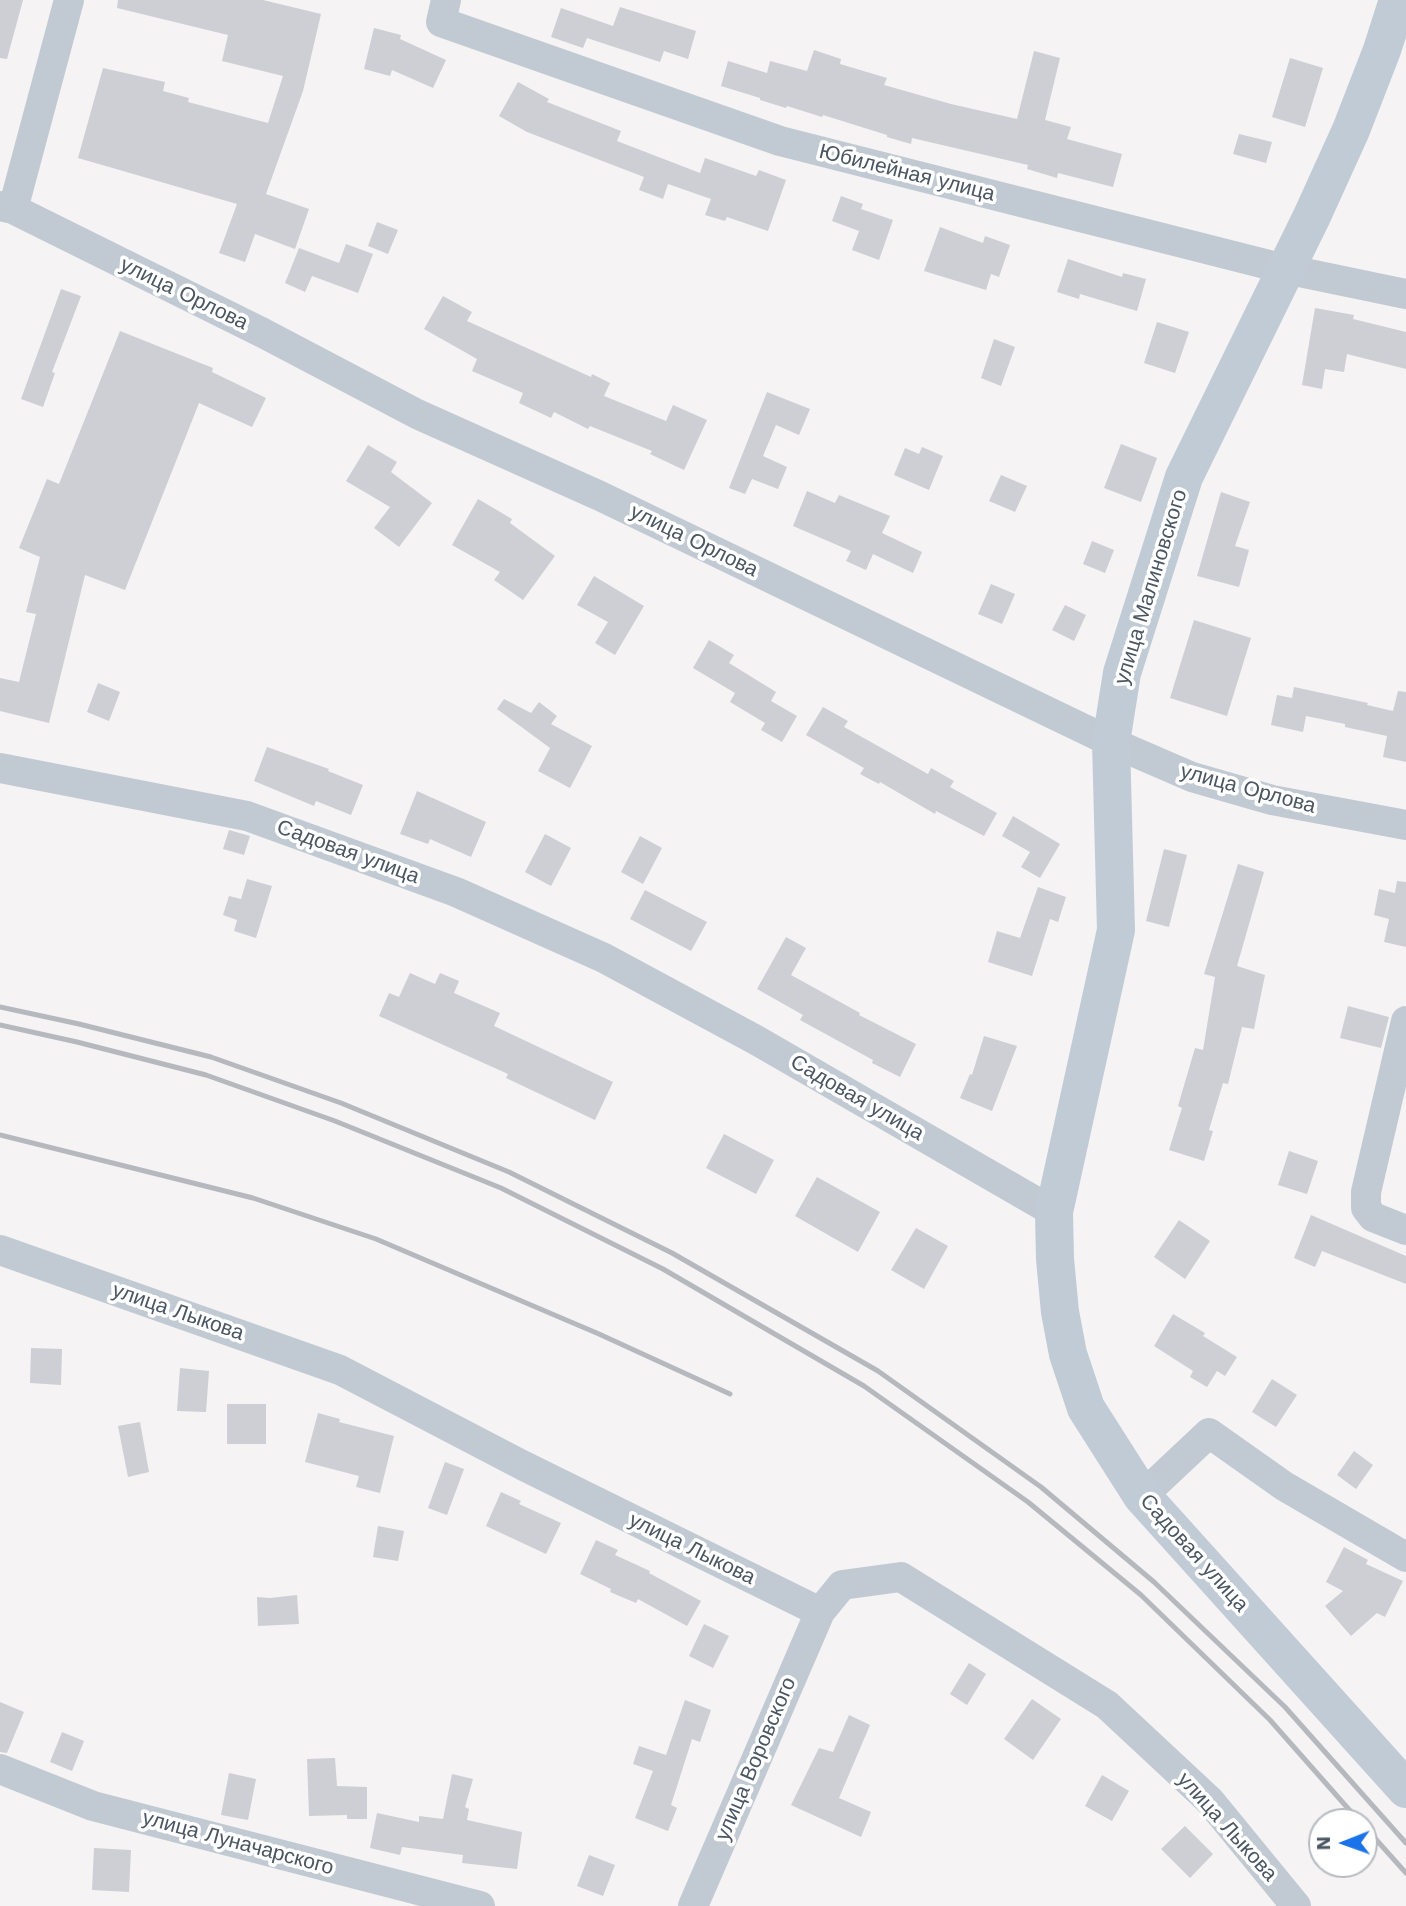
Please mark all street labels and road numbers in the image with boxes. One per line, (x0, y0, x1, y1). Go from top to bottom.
street label: Юбилейная улица (817, 139, 997, 207)
street label: улица Орлова (116, 252, 252, 336)
street label: улица Малиновского (1109, 486, 1193, 688)
street label: улица Орлова (626, 499, 762, 583)
street label: улица Орлова (1178, 759, 1318, 819)
street label: Садовая улица (273, 815, 423, 889)
street label: Садовая улица (786, 1050, 928, 1146)
street label: улица Лыкова (109, 1278, 247, 1346)
street label: Садовая улица (1134, 1489, 1254, 1617)
street label: улица Лыкова (625, 1508, 759, 1590)
street label: улица Воровского (710, 1673, 802, 1845)
street label: улица Лыкова (1172, 1767, 1282, 1887)
street label: улица Луначарского (140, 1805, 336, 1881)

